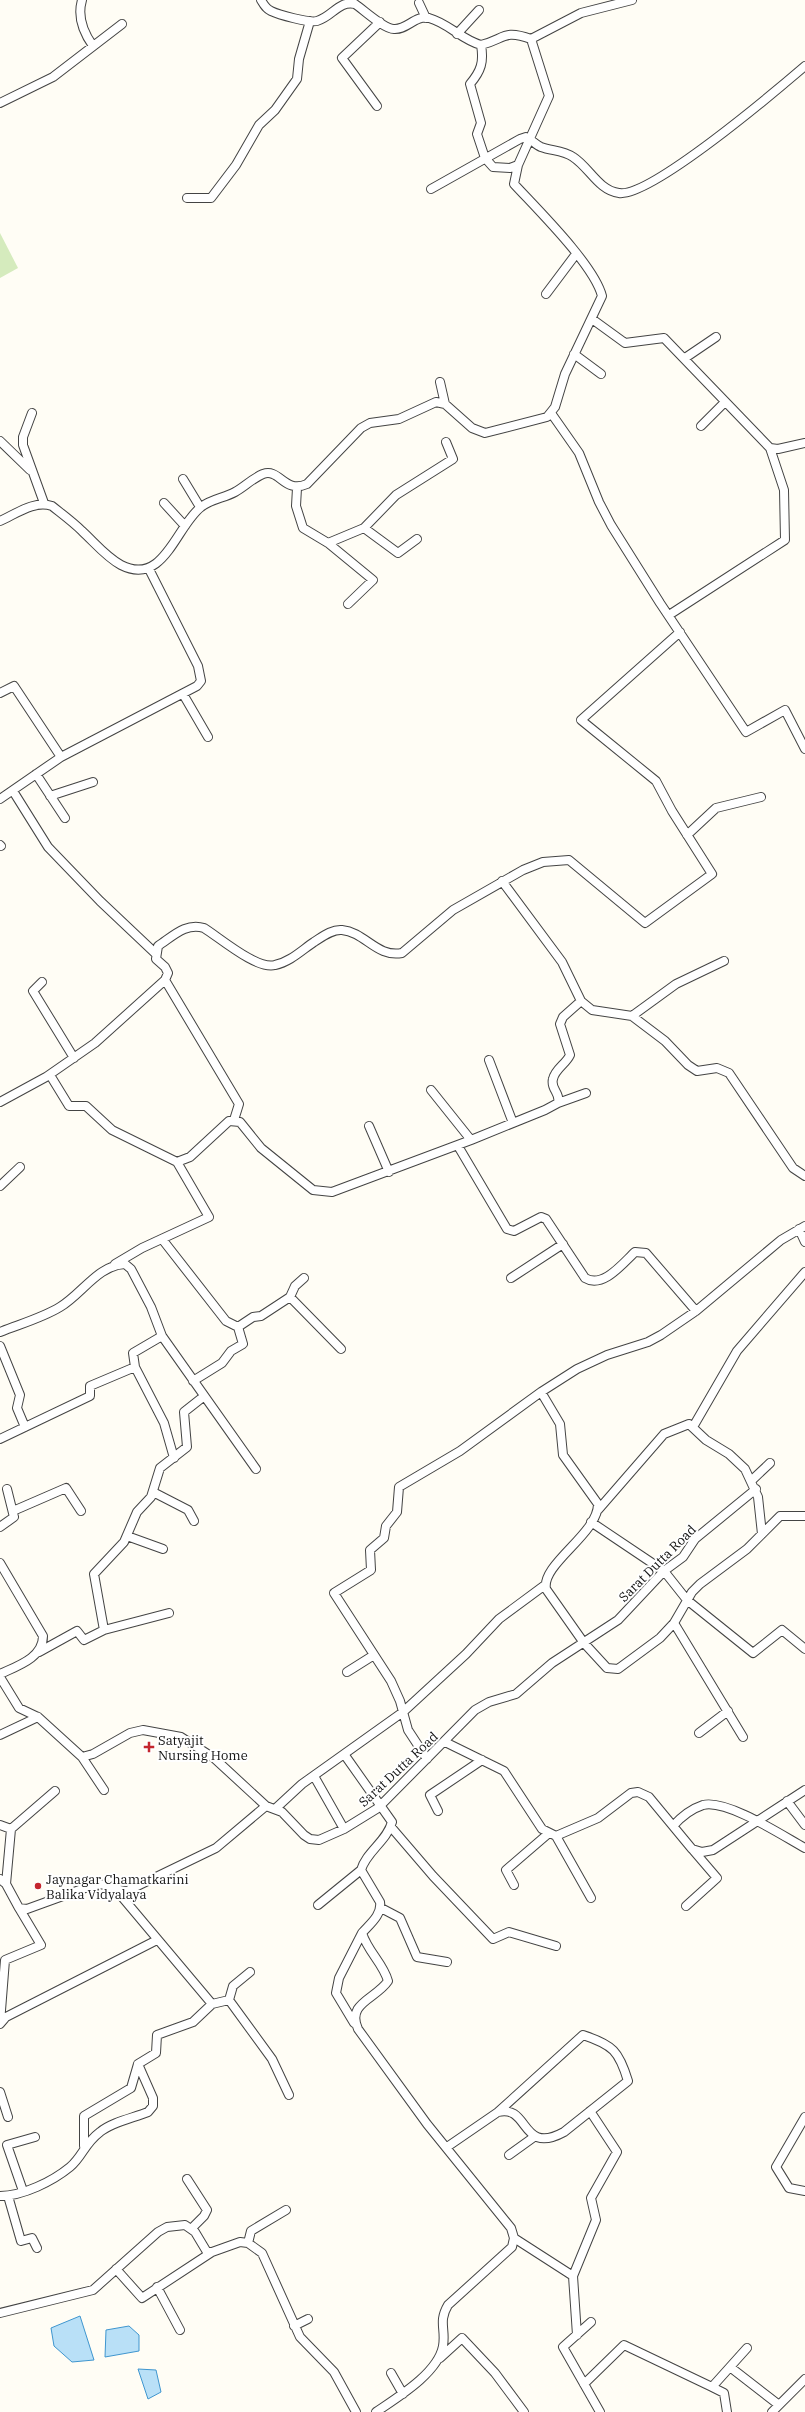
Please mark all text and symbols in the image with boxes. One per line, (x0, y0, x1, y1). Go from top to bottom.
street label: Sarat Dutta Road (615, 1521, 700, 1606)
street label: Sarat Dutta Road (355, 1728, 442, 1811)
place label: Satyajit Nursing Home (158, 1732, 248, 1764)
marker: Satyajit Nursing Home (143, 1741, 155, 1753)
place label: Jaynagar Chamatkarini Balika Vidyalaya (46, 1871, 189, 1903)
marker: Jaynagar Chamatkarini Balika Vidyalaya (33, 1881, 43, 1891)

